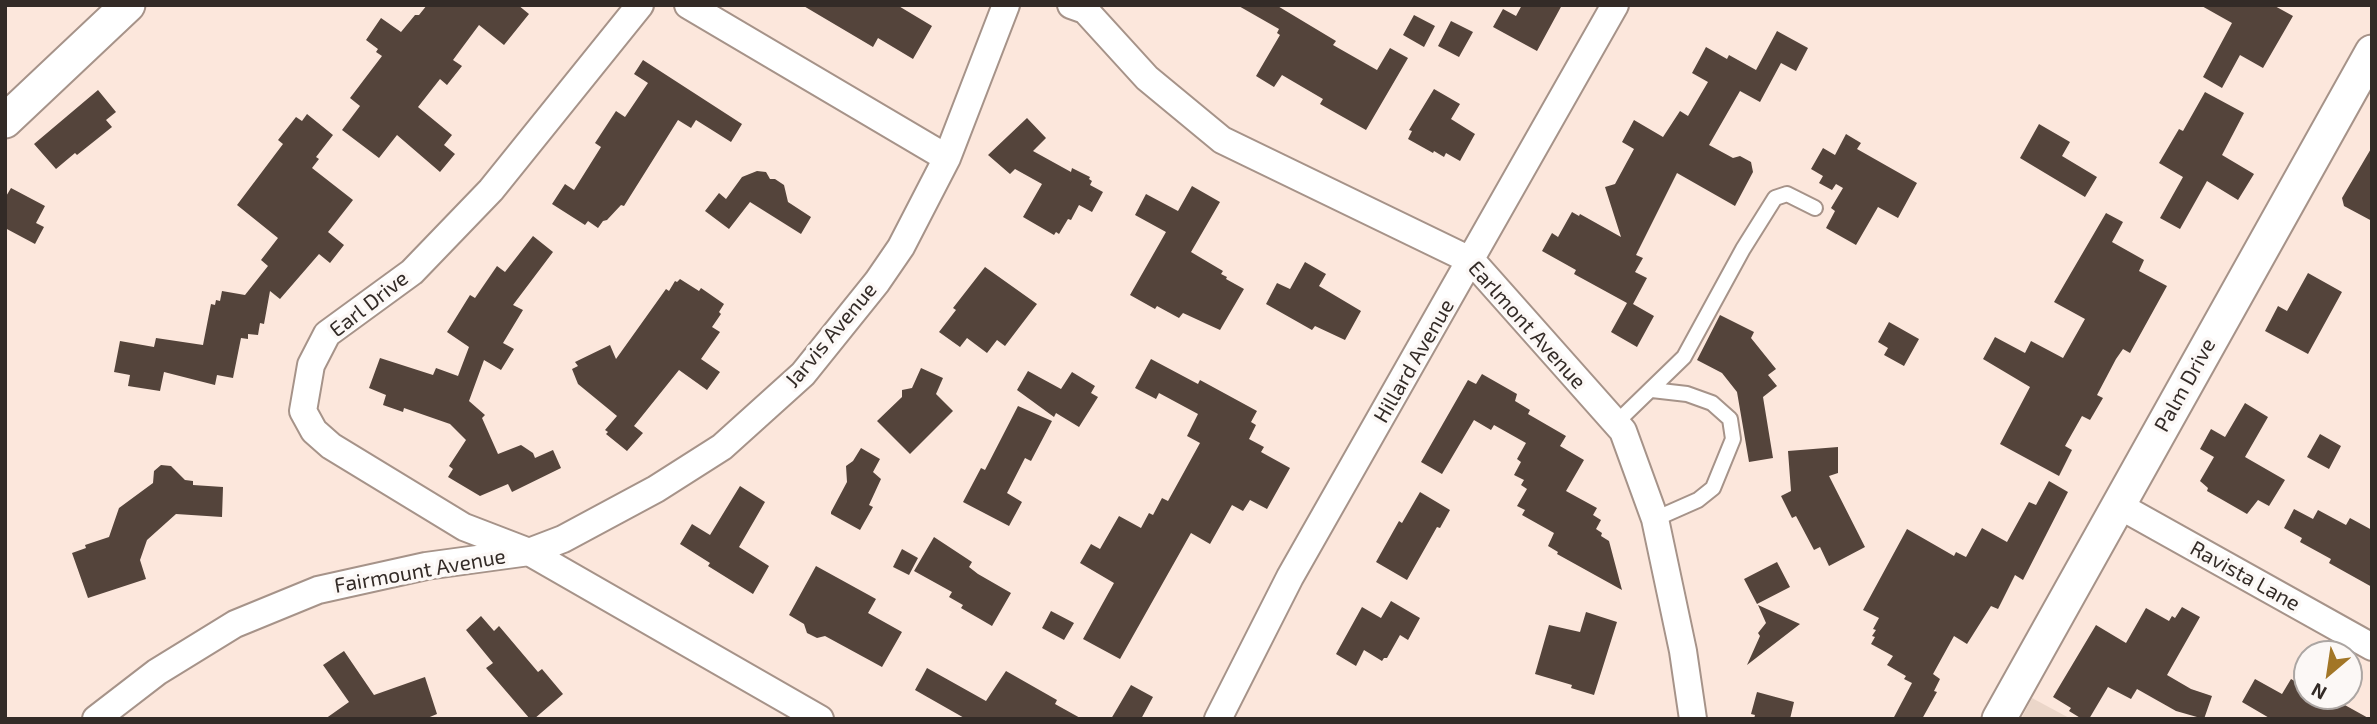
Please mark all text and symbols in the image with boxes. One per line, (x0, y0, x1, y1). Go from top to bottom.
street label: Earlmont Avenue (1463, 256, 1591, 394)
street label: Earl Drive (325, 266, 413, 342)
street label: Jarvis Avenue (780, 277, 882, 393)
street label: Hillard Avenue (1368, 295, 1460, 427)
street label: Palm Drive (2149, 334, 2221, 436)
street label: Ravista Lane (2186, 536, 2304, 616)
street label: Fairmount Avenue (332, 544, 508, 598)
north arrow (2293, 640, 2363, 710)
text: N (2307, 679, 2330, 705)

